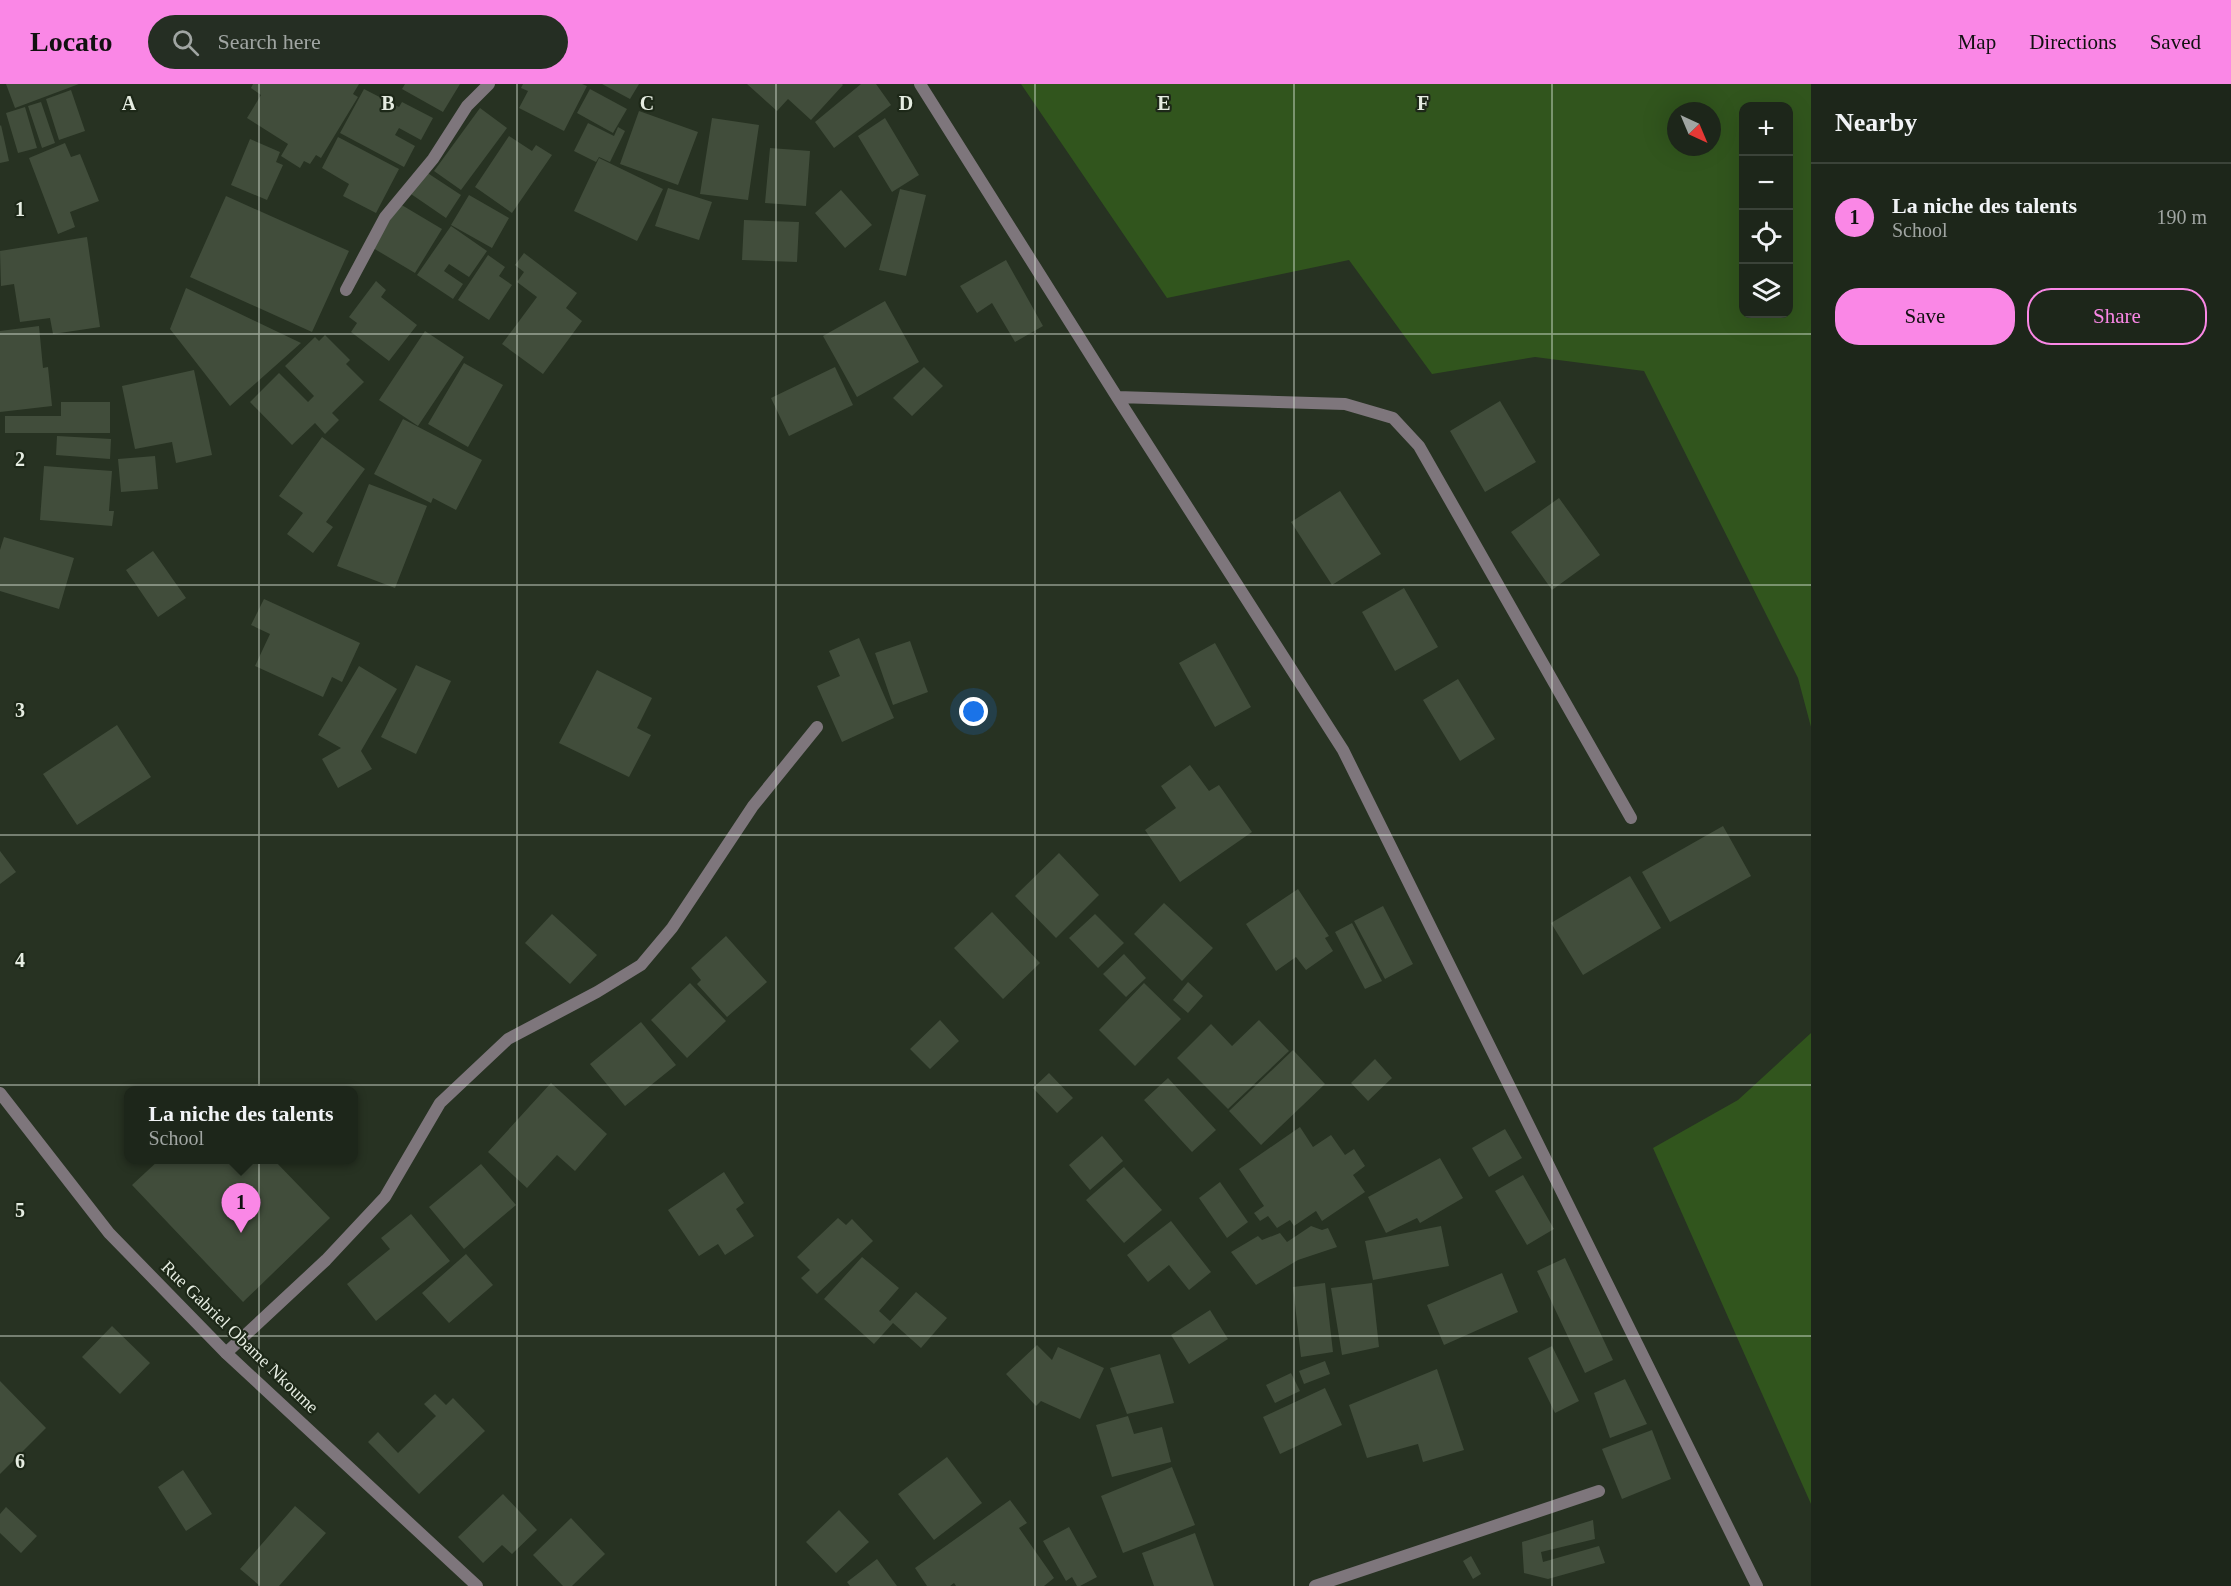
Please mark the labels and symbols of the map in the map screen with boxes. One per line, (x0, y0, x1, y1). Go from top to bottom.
text: A (122, 92, 137, 114)
text: B (381, 92, 395, 114)
text: C (640, 92, 654, 114)
text: D (899, 92, 913, 114)
text: E (1157, 92, 1171, 114)
text: F (1417, 92, 1429, 114)
north arrow (1667, 102, 1721, 156)
text: 1 (15, 198, 25, 220)
text: 2 (15, 448, 25, 470)
your location (959, 697, 988, 726)
text: 3 (15, 699, 25, 721)
text: 4 (15, 949, 25, 971)
pin: 1 (222, 1184, 260, 1233)
text: 5 (15, 1199, 25, 1221)
street label: Rue Gabriel Obame Nkoume (157, 1257, 323, 1417)
text: 6 (15, 1450, 25, 1472)

